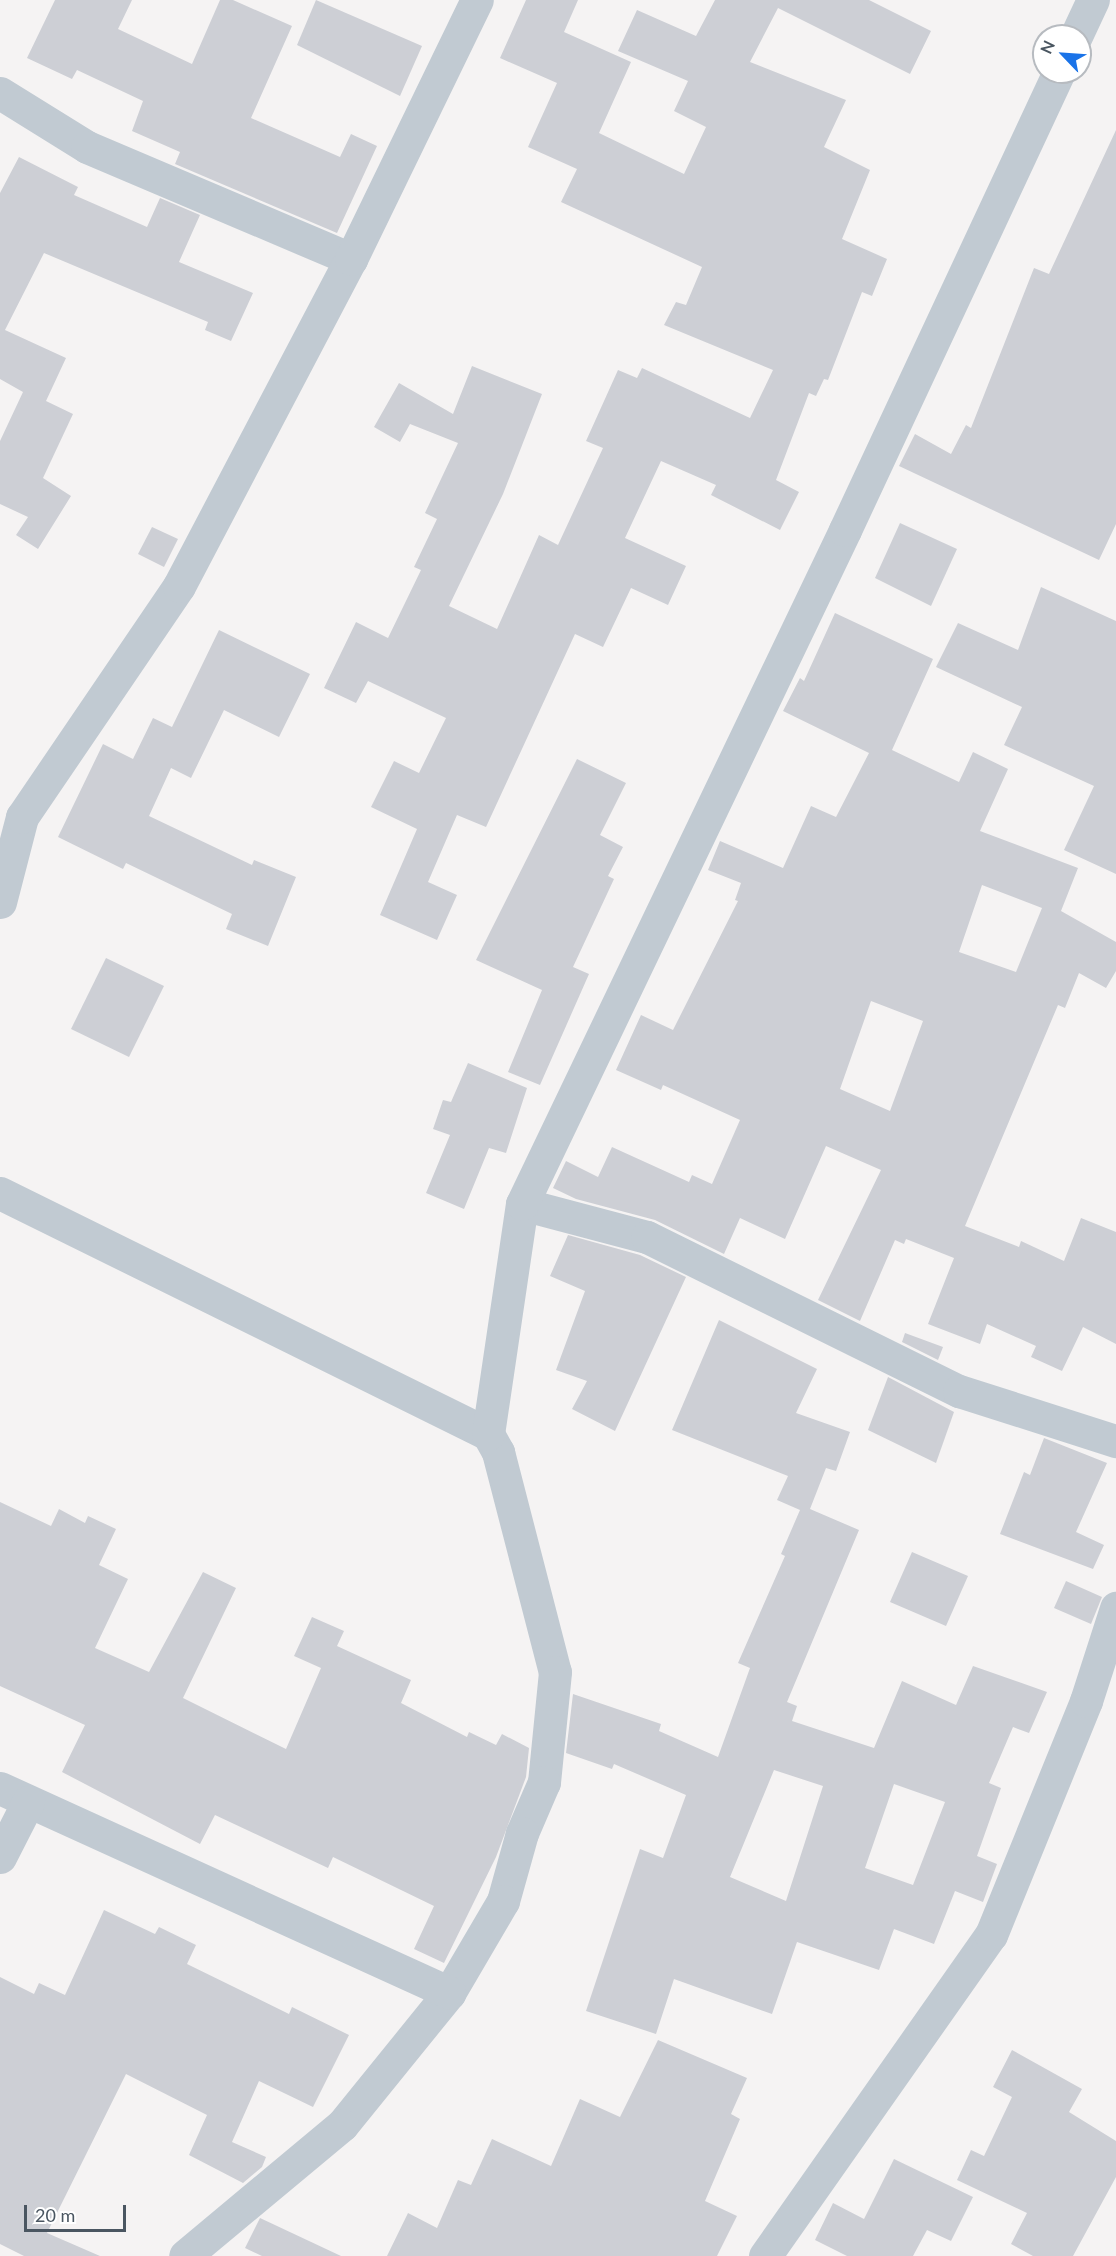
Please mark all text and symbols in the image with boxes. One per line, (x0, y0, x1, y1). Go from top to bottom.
north arrow (1032, 24, 1092, 84)
text: N (1036, 37, 1058, 57)
scale bar (27, 2193, 129, 2231)
text: 20 m (35, 2204, 75, 2226)

